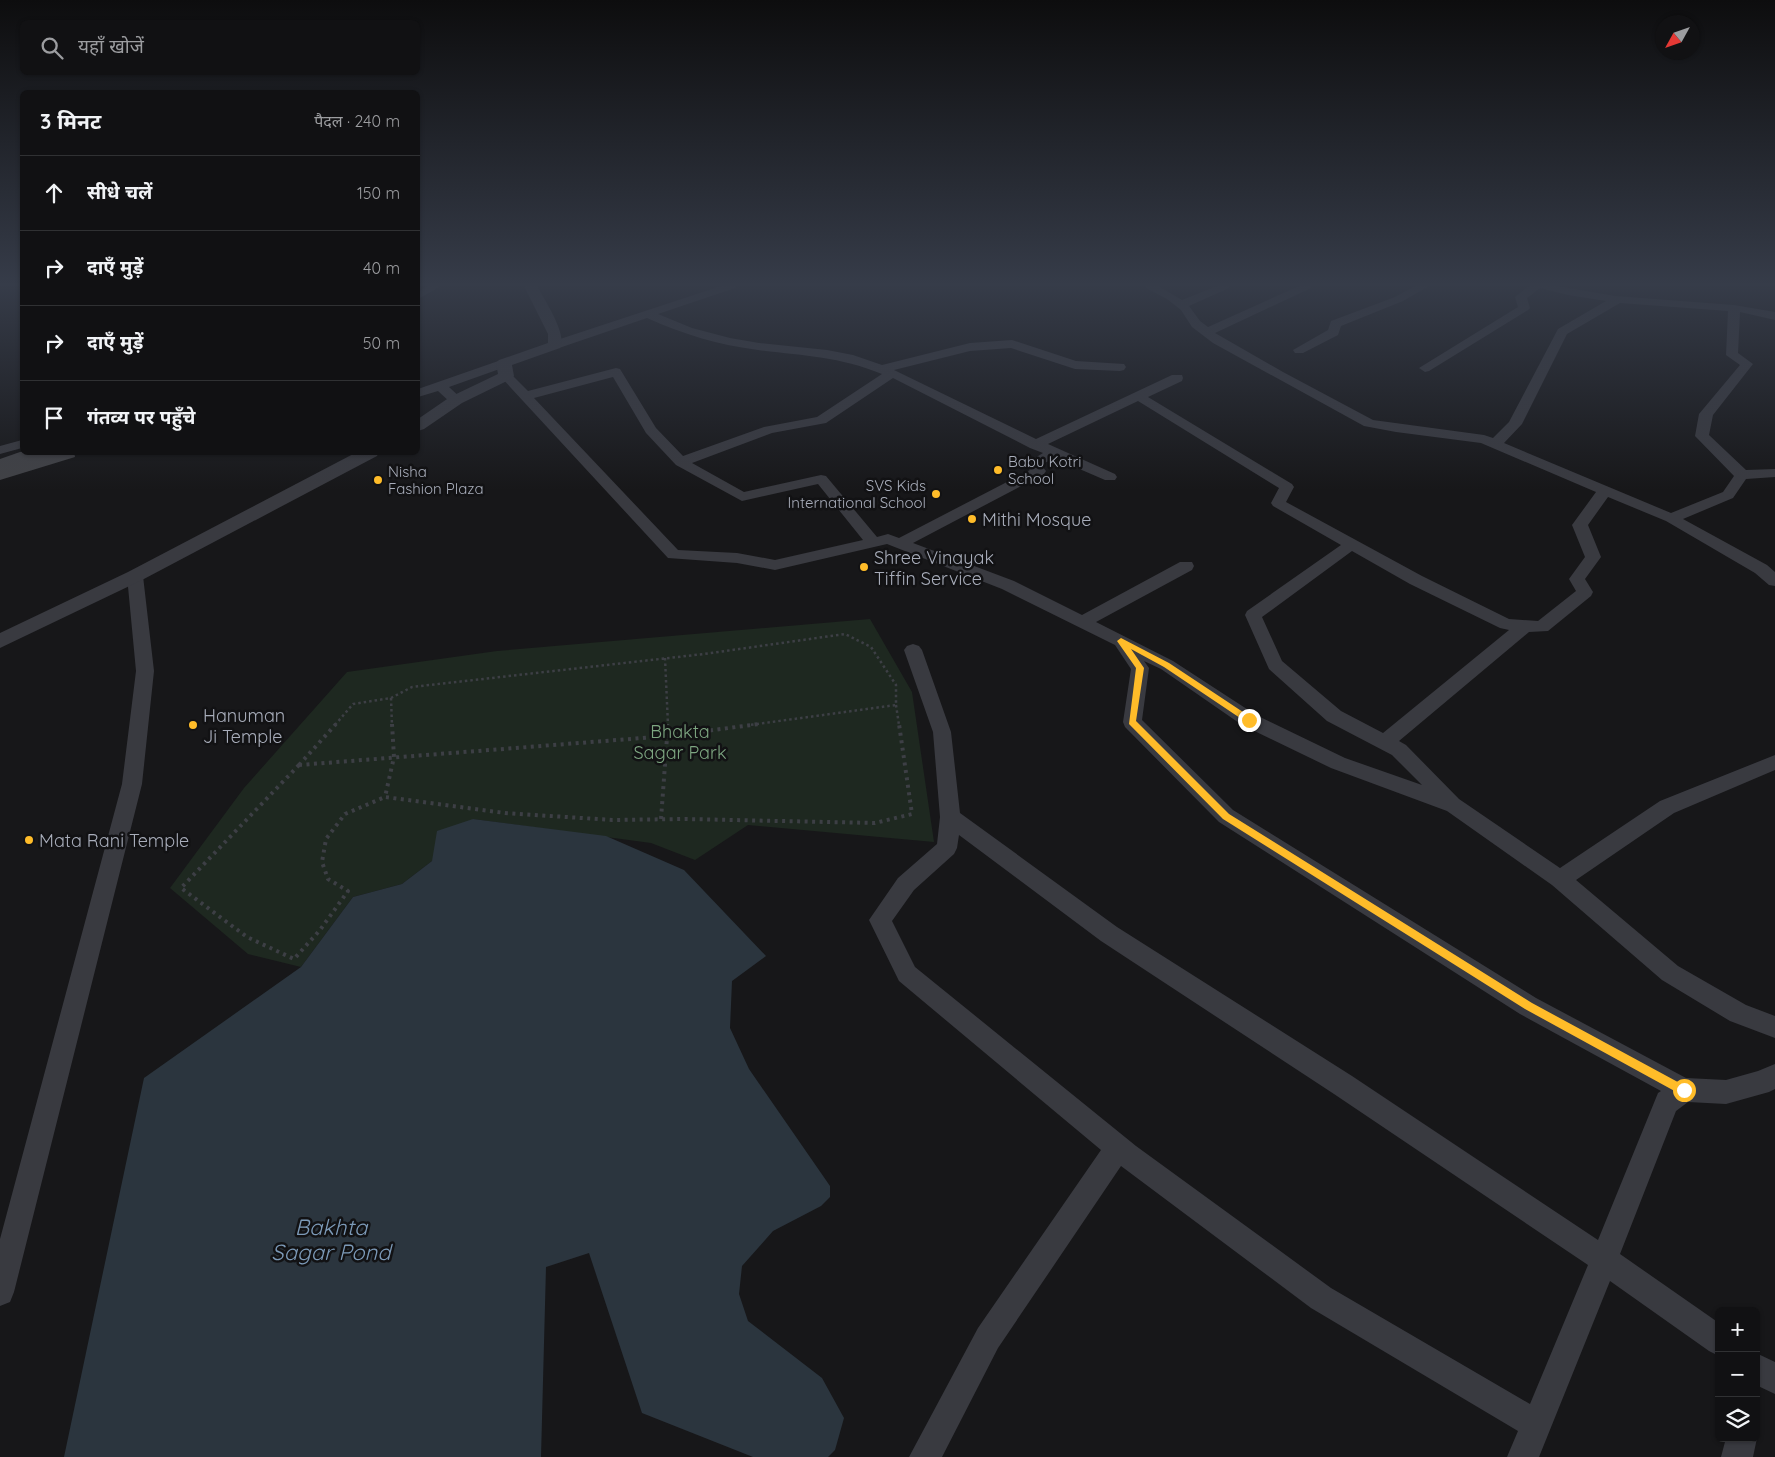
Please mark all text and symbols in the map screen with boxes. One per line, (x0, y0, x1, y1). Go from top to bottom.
north arrow (1655, 15, 1700, 60)
search box (20, 20, 420, 75)
icon: search (38, 34, 66, 62)
text: यहाँ खोजें (78, 34, 144, 58)
text: 3 मिनट (40, 108, 101, 134)
text: पैदल · 240 m (314, 111, 400, 131)
icon: ahead (40, 179, 68, 207)
text: सीधे चलें (87, 180, 152, 204)
text: 150 m (357, 183, 400, 203)
icon: right (40, 254, 68, 282)
text: दाएँ मुड़ें (87, 255, 143, 279)
text: 40 m (363, 258, 400, 278)
icon: right (40, 329, 68, 357)
text: दाएँ मुड़ें (87, 330, 143, 354)
text: 50 m (363, 333, 400, 353)
icon: arrive (40, 404, 68, 432)
text: गंतव्य पर पहुँचे (87, 405, 195, 429)
place label: Babu Kotri School (1008, 452, 1082, 488)
place label: Nisha Fashion Plaza (388, 462, 484, 498)
marker: Babu Kotri School (992, 464, 1004, 476)
marker: Nisha Fashion Plaza (372, 474, 384, 486)
place label: SVS Kids International School (788, 476, 926, 512)
marker: SVS Kids International School (930, 488, 942, 500)
place label: Mithi Mosque (982, 508, 1091, 531)
marker: Mithi Mosque (966, 513, 978, 525)
place label: Shree Vinayak Tiffin Service (874, 546, 994, 590)
marker: Shree Vinayak Tiffin Service (858, 561, 870, 573)
place label: Hanuman Ji Temple (203, 704, 285, 748)
route end (1238, 709, 1261, 732)
marker: Hanuman Ji Temple (187, 719, 199, 731)
park label: Bhakta Sagar Park (633, 720, 727, 764)
place label: Mata Rani Temple (39, 829, 189, 852)
marker: Mata Rani Temple (23, 834, 35, 846)
route start (1673, 1079, 1696, 1102)
water label: Bakhta Sagar Pond (271, 1213, 393, 1266)
map controls (1715, 1307, 1760, 1442)
button: + (1715, 1307, 1760, 1352)
button: − (1715, 1352, 1760, 1397)
button: layers (1715, 1397, 1760, 1442)

